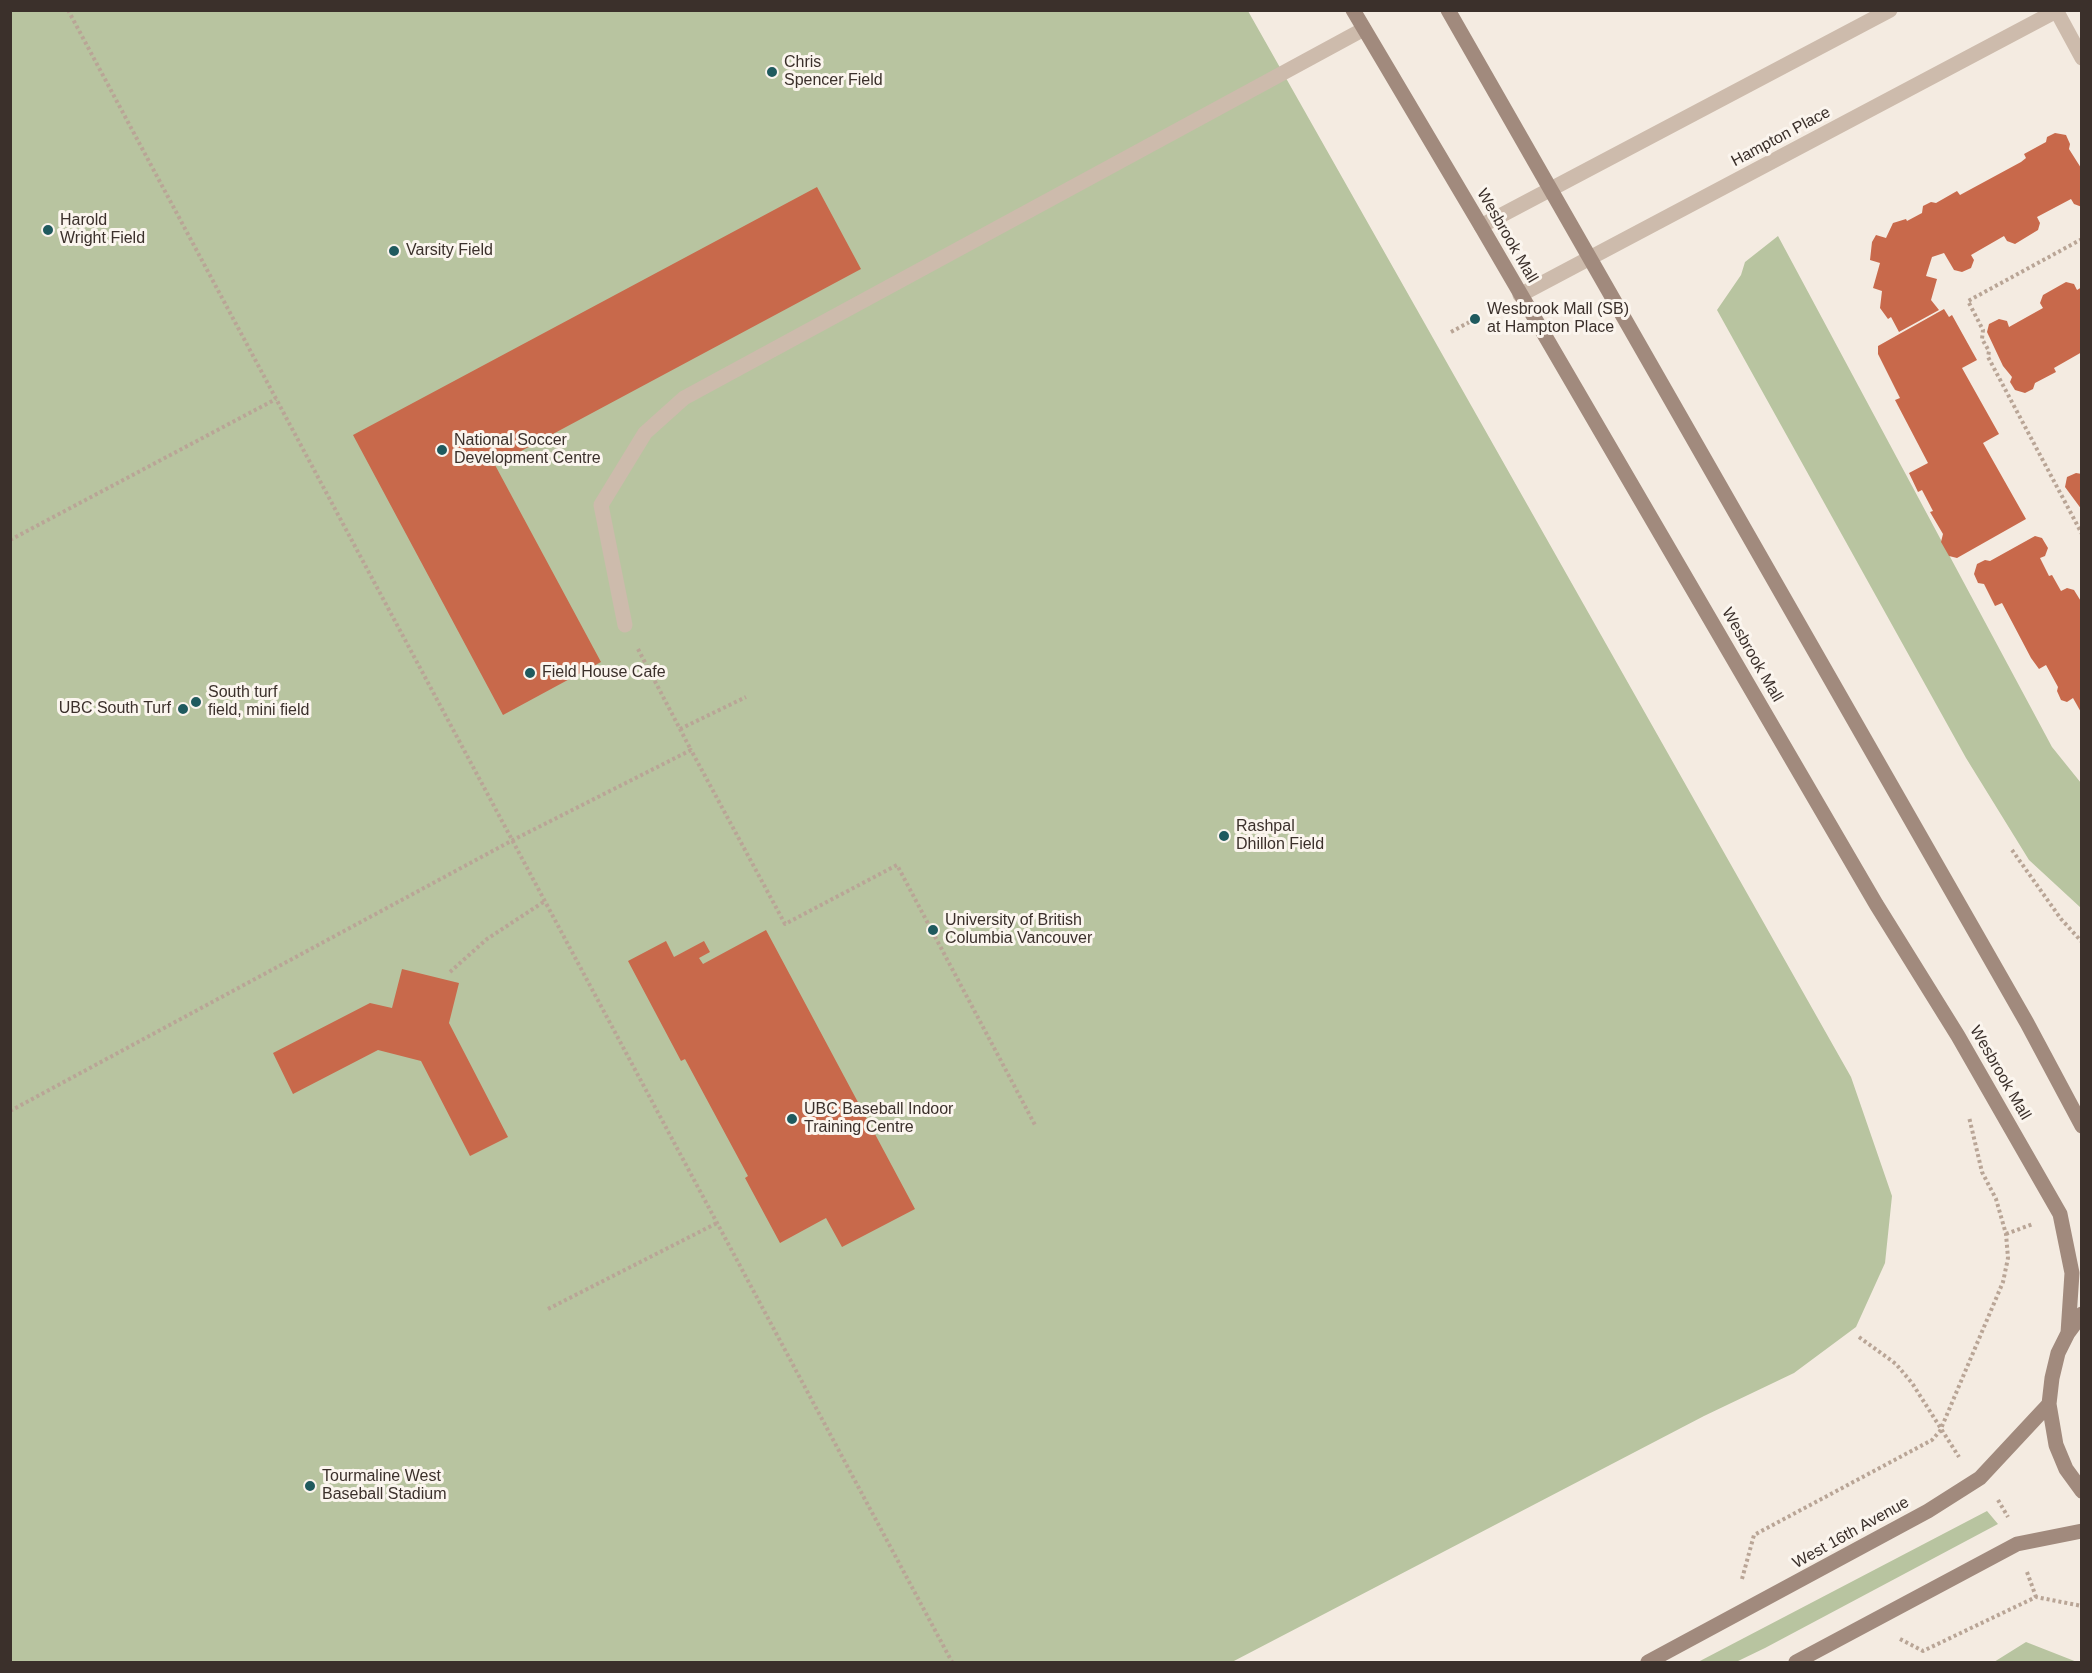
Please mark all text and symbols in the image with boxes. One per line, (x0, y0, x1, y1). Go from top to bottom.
place label: Chris Spencer Field (784, 53, 883, 91)
marker: Chris Spencer Field (765, 65, 779, 79)
street label: Hampton Place (1728, 103, 1834, 171)
street label: Wesbrook Mall (1472, 186, 1542, 286)
place label: Harold Wright Field (60, 211, 145, 249)
marker: Harold Wright Field (41, 223, 55, 237)
place label: Varsity Field (406, 241, 493, 261)
marker: Varsity Field (387, 244, 401, 258)
place label: Wesbrook Mall (SB) at Hampton Place (1487, 300, 1629, 338)
marker: Wesbrook Mall (SB) at Hampton Place (1468, 312, 1482, 326)
place label: National Soccer Development Centre (454, 431, 601, 469)
marker: National Soccer Development Centre (435, 443, 449, 457)
street label: Wesbrook Mall (1717, 605, 1787, 705)
place label: Field House Cafe (542, 663, 666, 683)
marker: Field House Cafe (523, 666, 537, 680)
place label: South turf field, mini field (208, 683, 309, 721)
marker: South turf field, mini field (189, 695, 203, 709)
place label: UBC South Turf (59, 699, 171, 719)
marker: UBC South Turf (176, 702, 190, 716)
place label: Rashpal Dhillon Field (1236, 817, 1324, 855)
marker: Rashpal Dhillon Field (1217, 829, 1231, 843)
place label: University of British Columbia Vancouver (945, 911, 1092, 949)
marker: University of British Columbia Vancouver (926, 923, 940, 937)
street label: Wesbrook Mall (1965, 1023, 2035, 1123)
place label: UBC Baseball Indoor Training Centre (804, 1100, 953, 1138)
marker: UBC Baseball Indoor Training Centre (785, 1112, 799, 1126)
place label: Tourmaline West Baseball Stadium (322, 1467, 447, 1505)
marker: Tourmaline West Baseball Stadium (303, 1479, 317, 1493)
street label: West 16th Avenue (1789, 1493, 1913, 1573)

